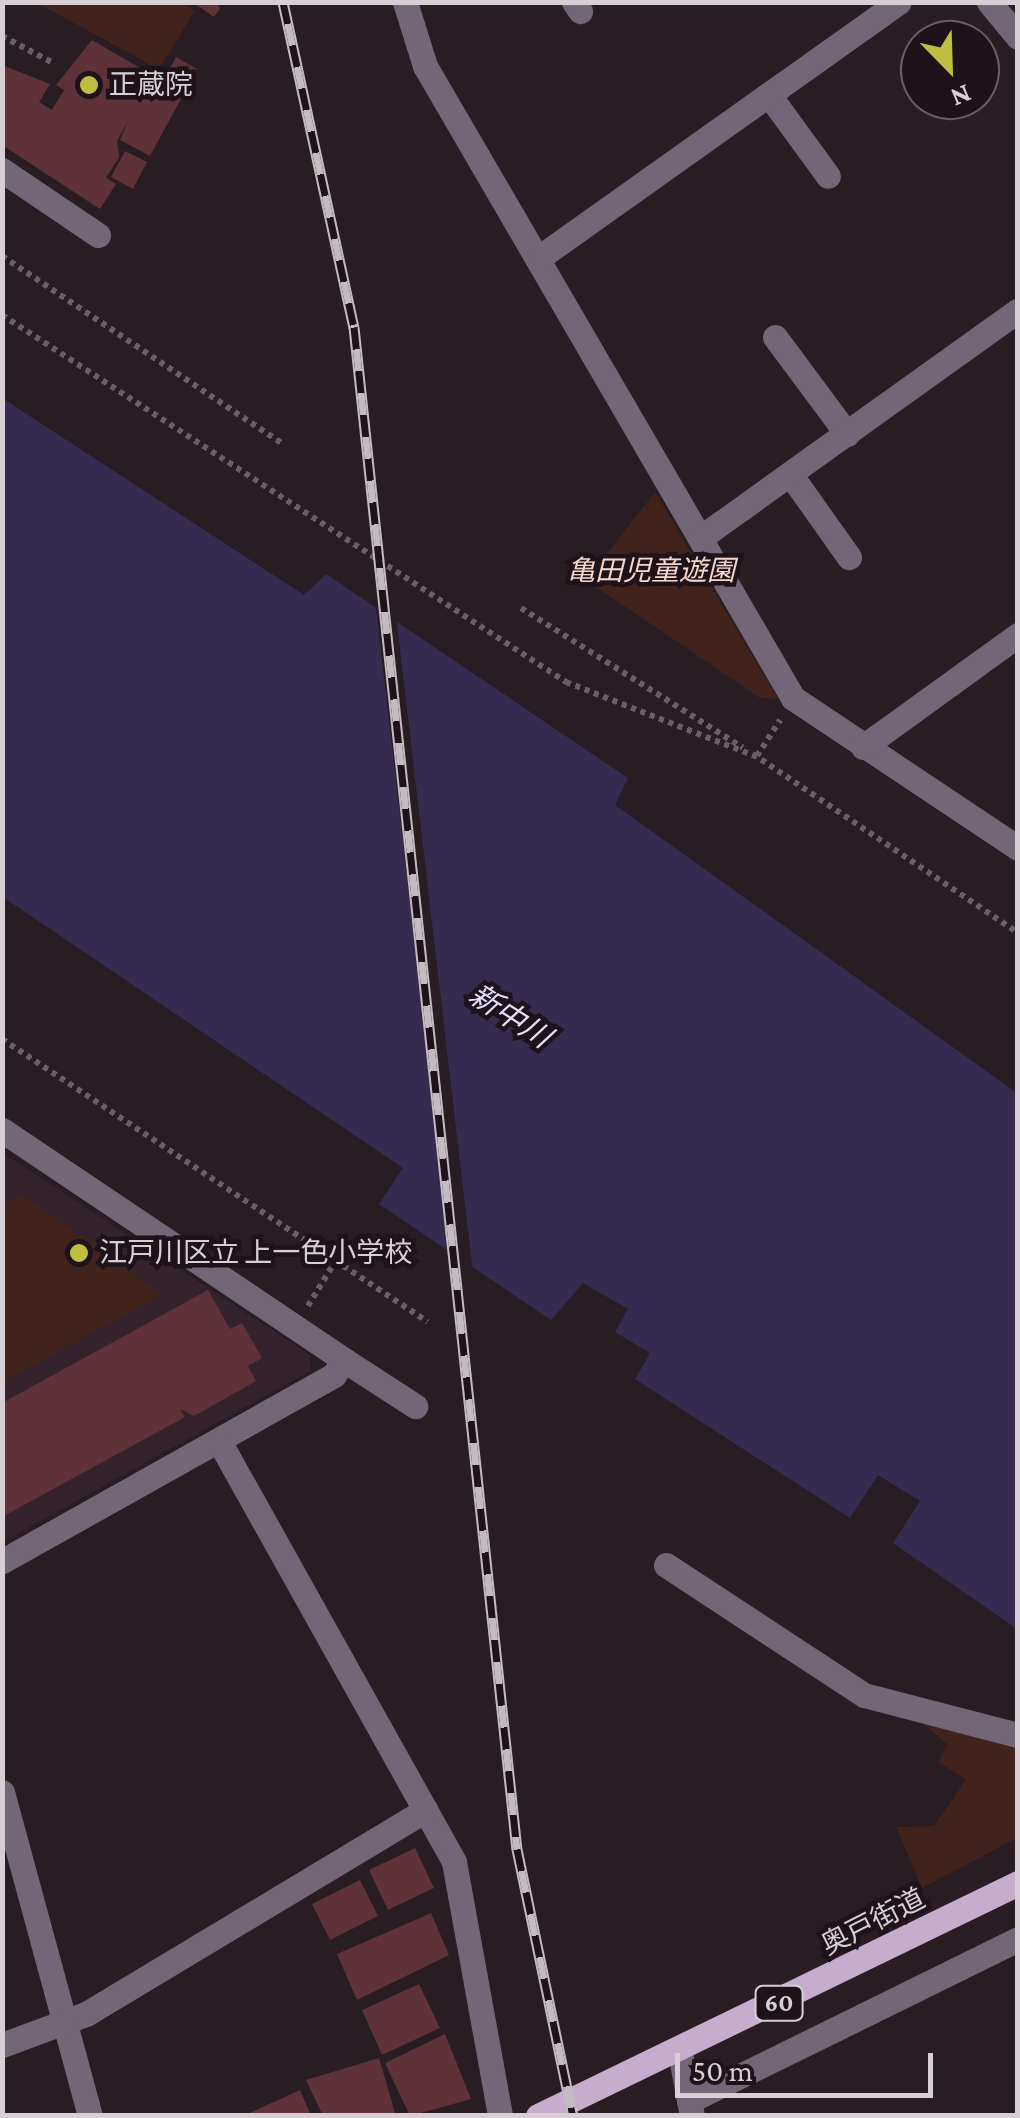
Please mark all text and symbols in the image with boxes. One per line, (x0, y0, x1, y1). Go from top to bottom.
north arrow (900, 20, 1000, 120)
place label: 正蔵院 (109, 68, 193, 102)
marker: 正蔵院 (78, 74, 100, 96)
text: N (946, 78, 976, 114)
park label: 亀田児童遊園 (567, 554, 735, 588)
water label: 新中川 (462, 976, 558, 1056)
place label: 江戸川区立 上一色小学校 (99, 1236, 412, 1270)
marker: 江戸川区立 上一色小学校 (68, 1242, 90, 1264)
street label: 奥戸街道 (815, 1882, 931, 1962)
road number: 60 (754, 1983, 804, 2023)
scale bar (680, 2033, 938, 2095)
text: 50 m (692, 2054, 753, 2087)

